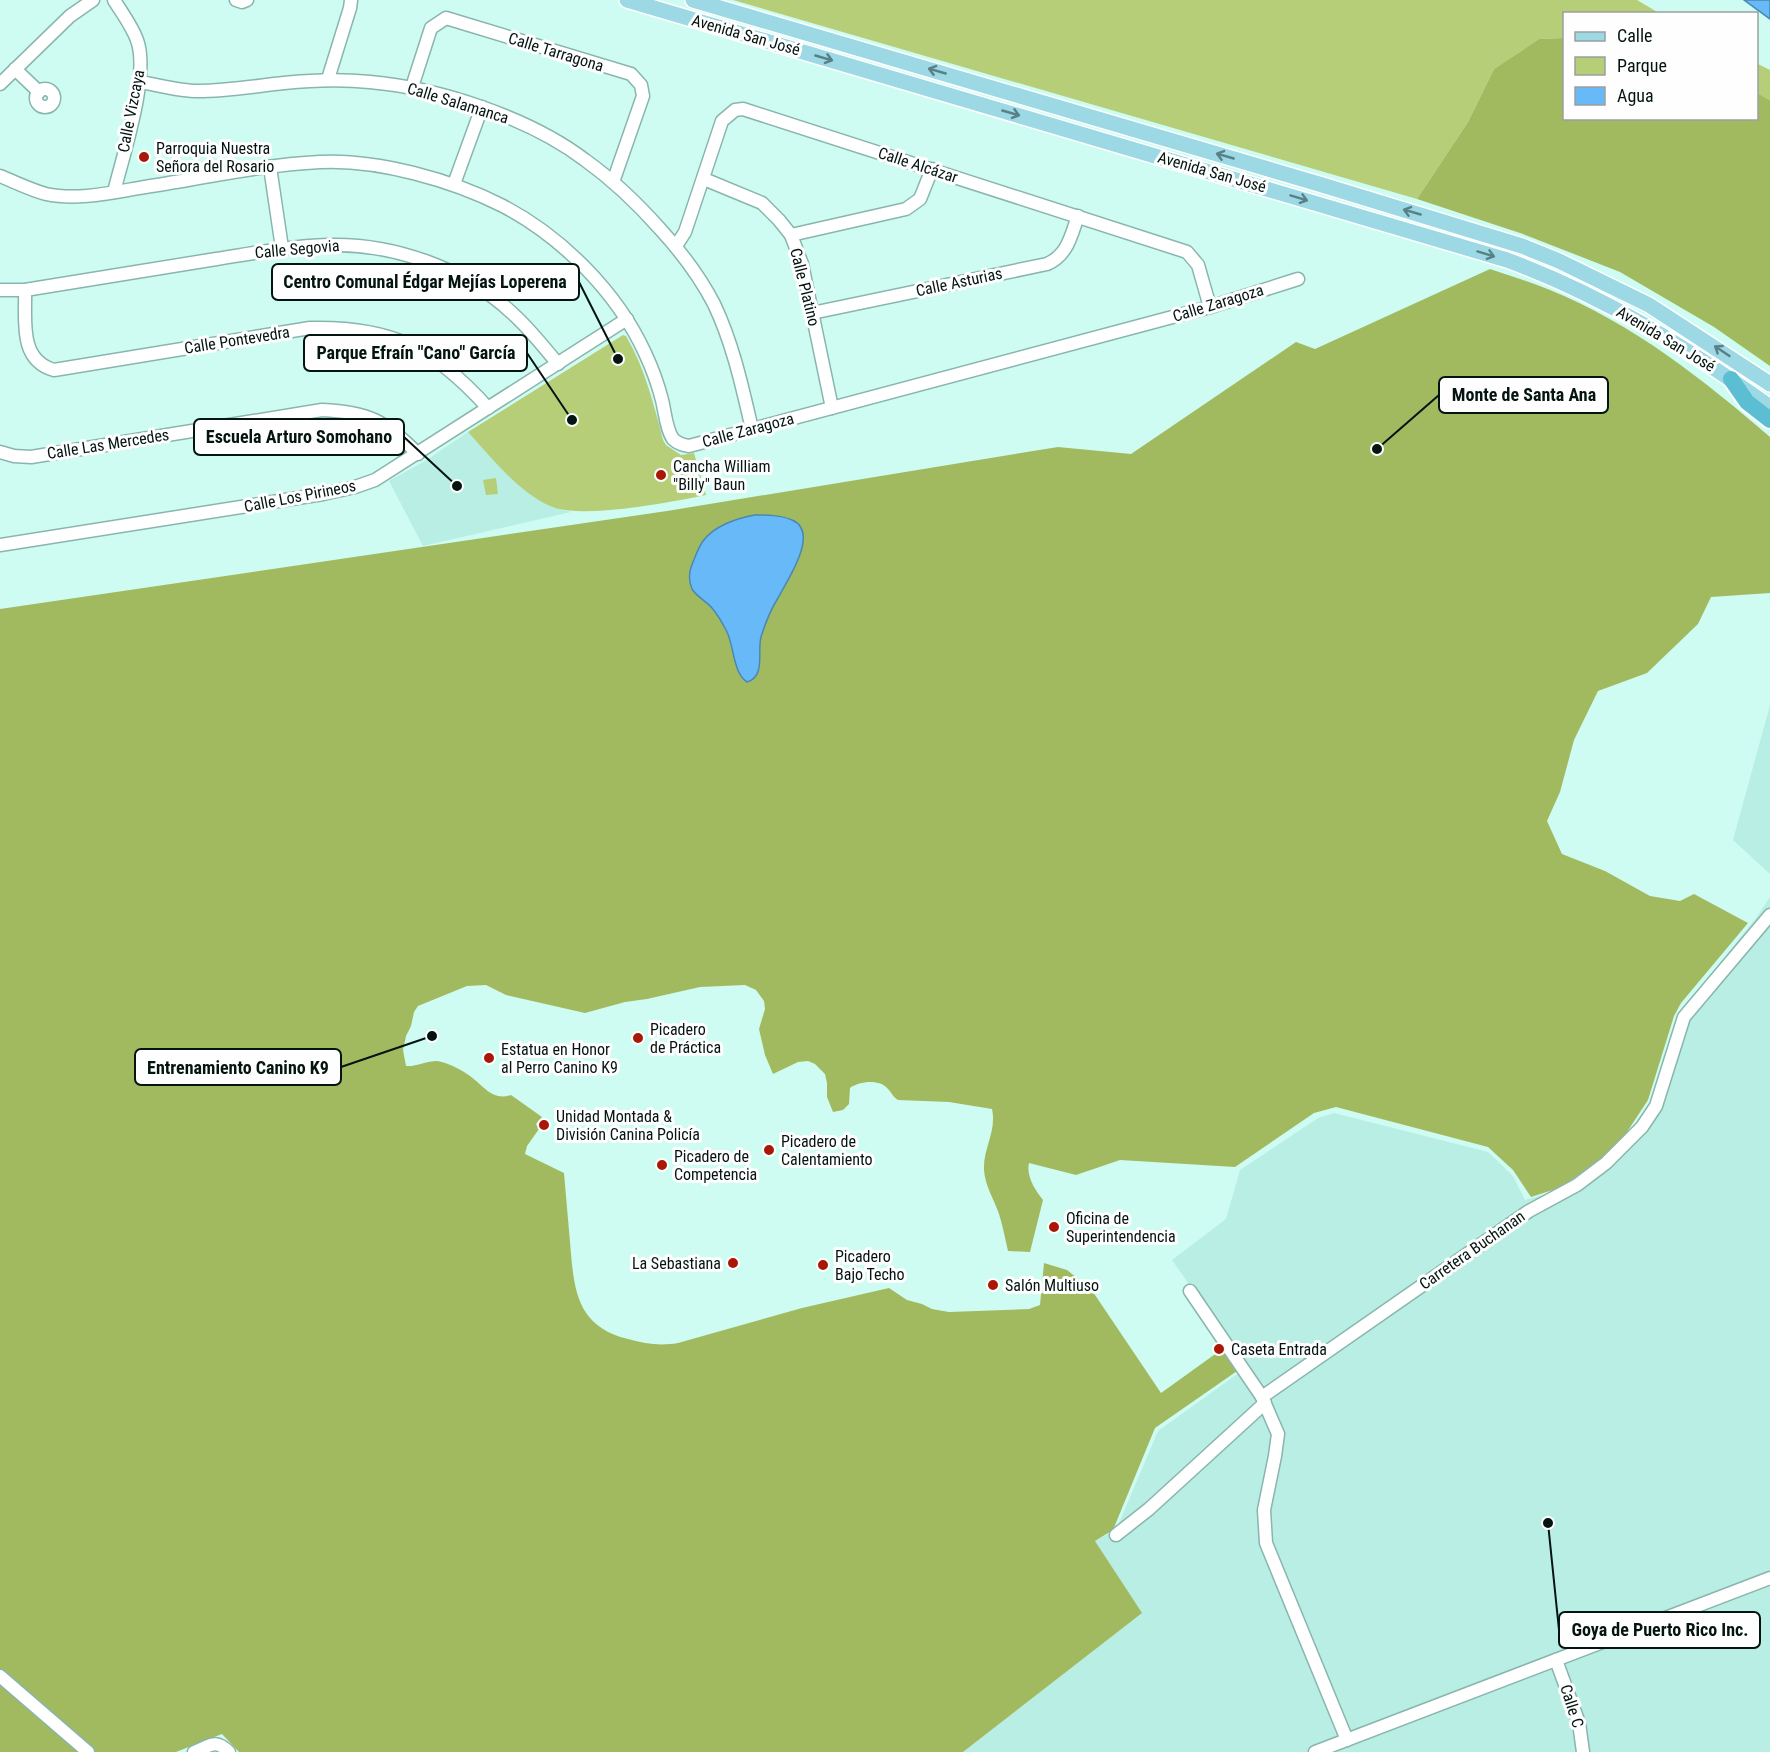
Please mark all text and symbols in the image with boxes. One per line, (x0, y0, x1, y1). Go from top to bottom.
street label: Avenida San José (690, 10, 802, 60)
legend (1563, 12, 1758, 120)
text: Calle (1617, 25, 1653, 46)
street label: Calle Tarragona (506, 29, 606, 75)
one-way arrow (814, 53, 833, 64)
text: Parque (1617, 55, 1667, 76)
one-way arrow (928, 65, 947, 77)
street label: Calle Vizcaya (114, 68, 148, 154)
street label: Calle Salamanca (405, 79, 511, 127)
text: Agua (1617, 85, 1654, 106)
one-way arrow (1001, 108, 1020, 119)
place label: Parroquia Nuestra Señora del Rosario (156, 139, 274, 176)
street label: Calle Alcázar (876, 143, 960, 187)
street label: Avenida San José (1156, 147, 1268, 197)
marker: Parroquia Nuestra Señora del Rosario (137, 150, 151, 164)
one-way arrow (1216, 150, 1235, 161)
one-way arrow (1289, 193, 1308, 204)
one-way arrow (1403, 206, 1422, 217)
street label: Calle Segovia (254, 236, 340, 262)
street label: Calle Platino (786, 246, 824, 328)
one-way arrow (1476, 249, 1495, 260)
callout: Centro Comunal Édgar Mejías Loperena (272, 264, 579, 300)
street label: Calle Asturias (914, 264, 1004, 300)
text: Centro Comunal Édgar Mejías Loperena (283, 271, 567, 292)
street label: Calle Zaragoza (1170, 280, 1266, 326)
street label: Avenida San José (1613, 302, 1719, 376)
street label: Calle Pontevedra (183, 322, 291, 358)
callout: Parque Efraín "Cano" García (304, 335, 527, 371)
text: Parque Efraín "Cano" García (316, 342, 516, 363)
one-way arrow (1713, 345, 1730, 358)
callout: Monte de Santa Ana (1439, 377, 1608, 413)
text: Monte de Santa Ana (1452, 384, 1596, 405)
street label: Calle Zaragoza (700, 409, 796, 451)
callout: Escuela Arturo Somohano (194, 419, 404, 455)
street label: Calle Las Mercedes (46, 425, 170, 463)
text: Escuela Arturo Somohano (206, 426, 392, 447)
place label: Cancha William "Billy" Baun (673, 457, 771, 494)
marker: Cancha William "Billy" Baun (654, 468, 668, 482)
street label: Calle Los Pirineos (242, 476, 358, 516)
place label: Picadero de Práctica (650, 1020, 721, 1057)
marker: Picadero de Práctica (631, 1031, 645, 1045)
place label: Estatua en Honor al Perro Canino K9 (501, 1040, 618, 1077)
callout: Entrenamiento Canino K9 (135, 1049, 341, 1085)
marker: Estatua en Honor al Perro Canino K9 (482, 1051, 496, 1065)
text: Entrenamiento Canino K9 (147, 1057, 329, 1078)
place label: Unidad Montada & División Canina Policía (556, 1107, 700, 1144)
marker: Unidad Montada & División Canina Policía (537, 1118, 551, 1132)
place label: Picadero de Calentamiento (781, 1132, 873, 1169)
marker: Picadero de Calentamiento (762, 1143, 776, 1157)
place label: Picadero de Competencia (674, 1147, 757, 1184)
marker: Picadero de Competencia (655, 1158, 669, 1172)
street label: Carretera Buchanan (1416, 1207, 1528, 1293)
place label: Oficina de Superintendencia (1066, 1209, 1176, 1246)
marker: Oficina de Superintendencia (1047, 1220, 1061, 1234)
place label: Picadero Bajo Techo (835, 1247, 905, 1284)
place label: La Sebastiana (632, 1254, 721, 1273)
marker: La Sebastiana (726, 1256, 740, 1270)
marker: Picadero Bajo Techo (816, 1258, 830, 1272)
place label: Salón Multiuso (1005, 1276, 1099, 1295)
marker: Salón Multiuso (986, 1278, 1000, 1292)
place label: Caseta Entrada (1231, 1340, 1327, 1359)
marker: Caseta Entrada (1212, 1342, 1226, 1356)
callout: Goya de Puerto Rico Inc. (1559, 1612, 1760, 1648)
text: Goya de Puerto Rico Inc. (1571, 1619, 1749, 1640)
street label: Calle C (1556, 1682, 1588, 1730)

